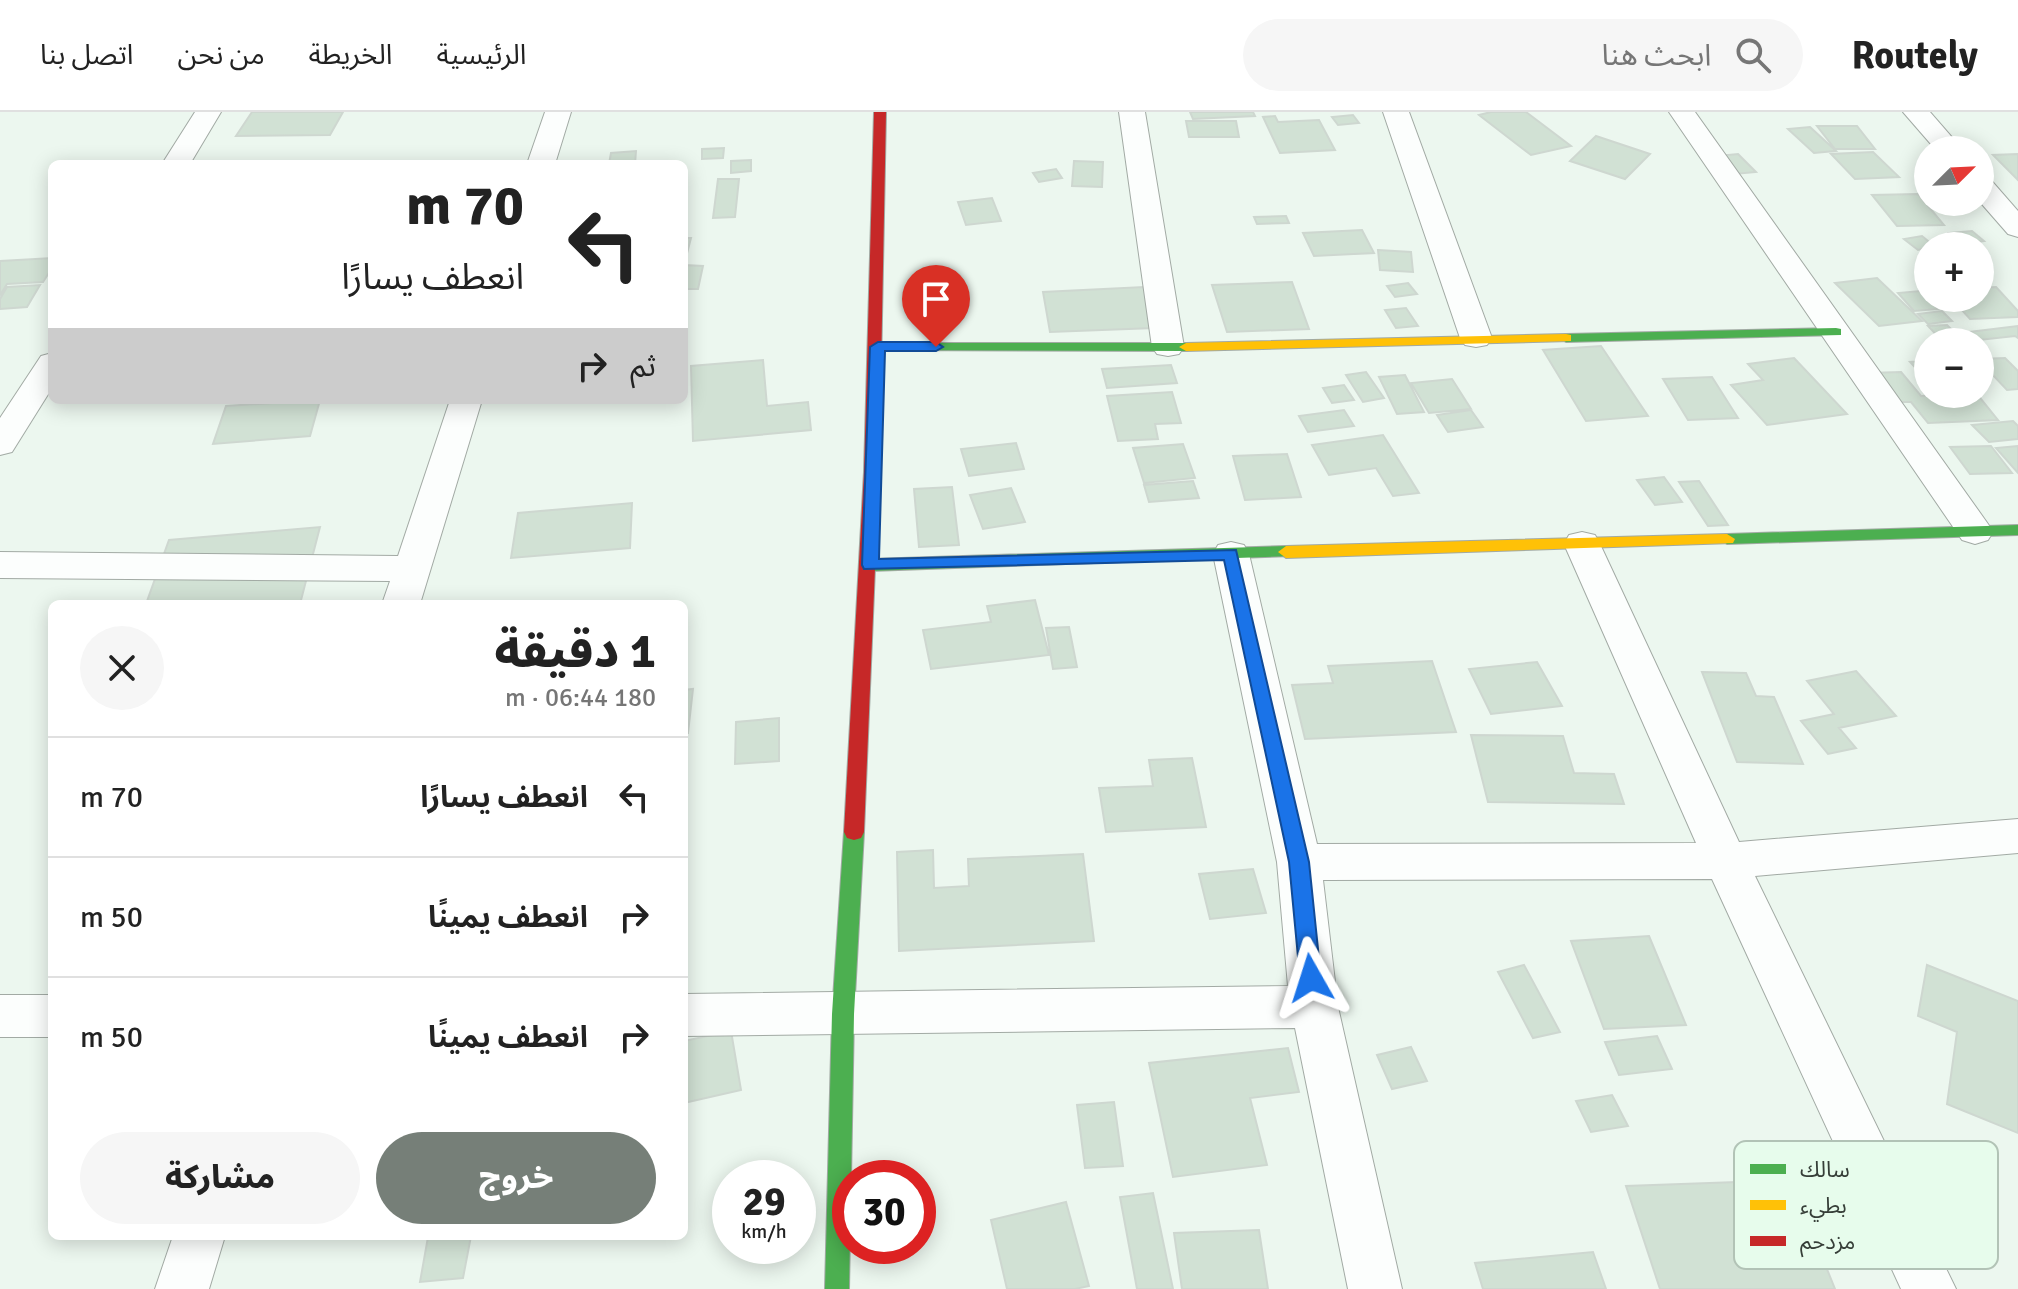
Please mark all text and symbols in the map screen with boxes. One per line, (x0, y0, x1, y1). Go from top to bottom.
search box (1243, 19, 1803, 91)
text: Routely (1851, 32, 1978, 79)
icon: search (1731, 33, 1775, 77)
text: ابحث هنا (1601, 37, 1711, 74)
text: اتصل بنا (40, 38, 134, 72)
text: من نحن (178, 38, 265, 72)
text: الخريطة (309, 38, 393, 72)
text: الرئيسية (437, 38, 527, 72)
north arrow (1914, 136, 1994, 216)
map controls (1914, 136, 1994, 408)
text: 70 m (406, 171, 524, 240)
icon: left (552, 192, 656, 296)
button: + (1914, 232, 1994, 312)
text: انعطف يسارًا (341, 255, 524, 300)
pin (902, 265, 970, 347)
icon: arrive (914, 277, 958, 321)
button: − (1914, 328, 1994, 408)
icon: right (570, 344, 614, 388)
text: ثم (630, 348, 656, 385)
text: 1 دقيقة (494, 622, 656, 681)
button: close (80, 626, 164, 710)
text: 180 m · 06:44 (505, 682, 656, 714)
icon: left (612, 775, 656, 819)
text: 70 m (80, 779, 143, 816)
text: انعطف يسارًا (420, 779, 588, 816)
icon: right (612, 895, 656, 939)
text: 50 m (80, 899, 143, 936)
text: انعطف يمينًا (428, 899, 588, 936)
position arrow (1269, 936, 1353, 1020)
icon: right (612, 1015, 656, 1059)
text: 50 m (80, 1019, 143, 1056)
text: انعطف يمينًا (428, 1019, 588, 1056)
button: مشاركة (80, 1132, 360, 1224)
button: خروج (376, 1132, 656, 1224)
legend (1734, 1141, 1998, 1269)
text: سالك (1800, 1156, 1850, 1183)
speed limit sign: 30 (832, 1160, 936, 1264)
text: 29 (742, 1177, 786, 1227)
text: بطيء (1800, 1192, 1847, 1222)
text: km/h (741, 1219, 787, 1244)
text: مزدحم (1800, 1228, 1855, 1258)

